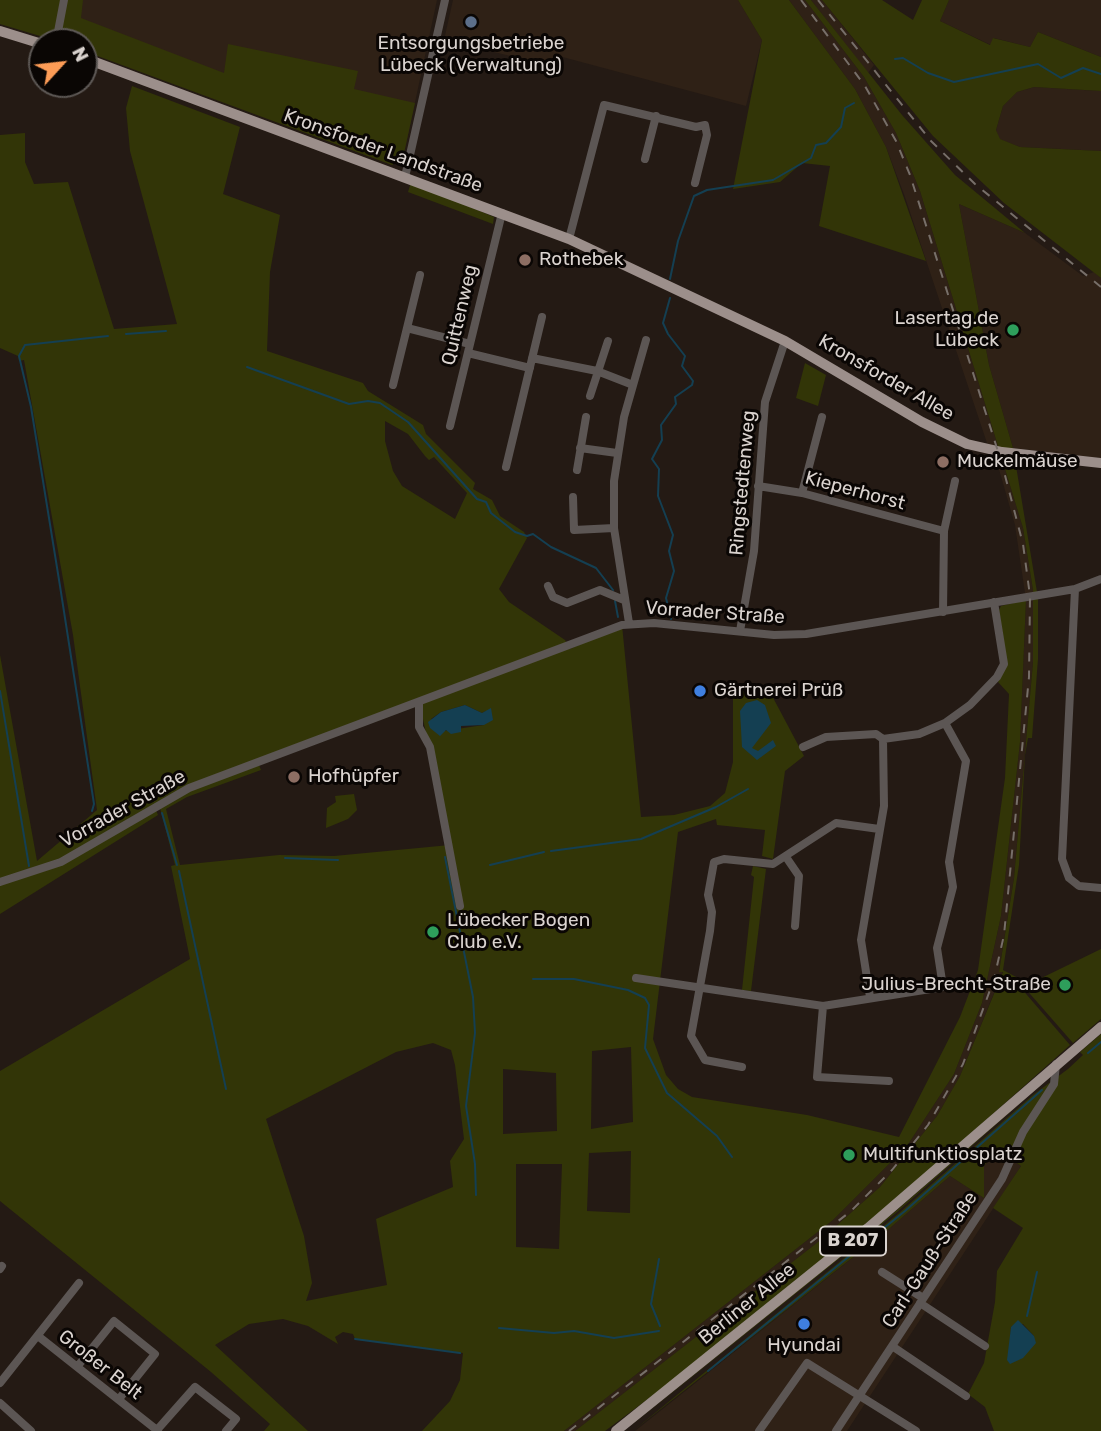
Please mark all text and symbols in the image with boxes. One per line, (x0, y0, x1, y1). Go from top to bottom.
marker: Entsorgungsbetriebe Lübeck (Verwaltung) (463, 14, 479, 30)
north arrow (28, 28, 98, 98)
place label: Entsorgungsbetriebe Lübeck (Verwaltung) (378, 33, 564, 77)
text: N (67, 43, 94, 65)
street label: Kronsforder Landstraße (280, 104, 486, 198)
place label: Rothebek (539, 249, 624, 271)
marker: Rothebek (517, 252, 533, 268)
street label: Quittenweg (437, 262, 483, 368)
place label: Lasertag.de Lübeck (894, 308, 999, 352)
marker: Lasertag.de Lübeck (1005, 322, 1021, 338)
street label: Kronsforder Allee (814, 330, 958, 426)
street label: Ringstedtenweg (725, 410, 761, 556)
place label: Muckelmäuse (957, 451, 1078, 473)
marker: Muckelmäuse (935, 454, 951, 470)
street label: Kieperhorst (802, 467, 908, 515)
street label: Vorrader Straße (645, 597, 785, 629)
place label: Gärtnerei Prüß (714, 680, 843, 702)
marker: Gärtnerei Prüß (692, 683, 708, 699)
street label: Vorrader Straße (56, 765, 190, 853)
place label: Hofhüpfer (308, 766, 399, 788)
marker: Hofhüpfer (286, 769, 302, 785)
place label: Lübecker Bogen Club e.V. (447, 910, 590, 954)
marker: Lübecker Bogen Club e.V. (425, 924, 441, 940)
place label: Julius-Brecht-Straße (861, 974, 1051, 996)
marker: Julius-Brecht-Straße (1057, 977, 1073, 993)
place label: Multifunktiosplatz (863, 1144, 1022, 1166)
marker: Multifunktiosplatz (841, 1147, 857, 1163)
street label: Carl-Gauß-Straße (877, 1188, 983, 1332)
road number: B 207 (820, 1226, 886, 1256)
street label: Berliner Allee (694, 1258, 800, 1350)
marker: Hyundai (796, 1316, 812, 1332)
street label: Großer Belt (54, 1325, 146, 1405)
place label: Hyundai (767, 1335, 841, 1357)

